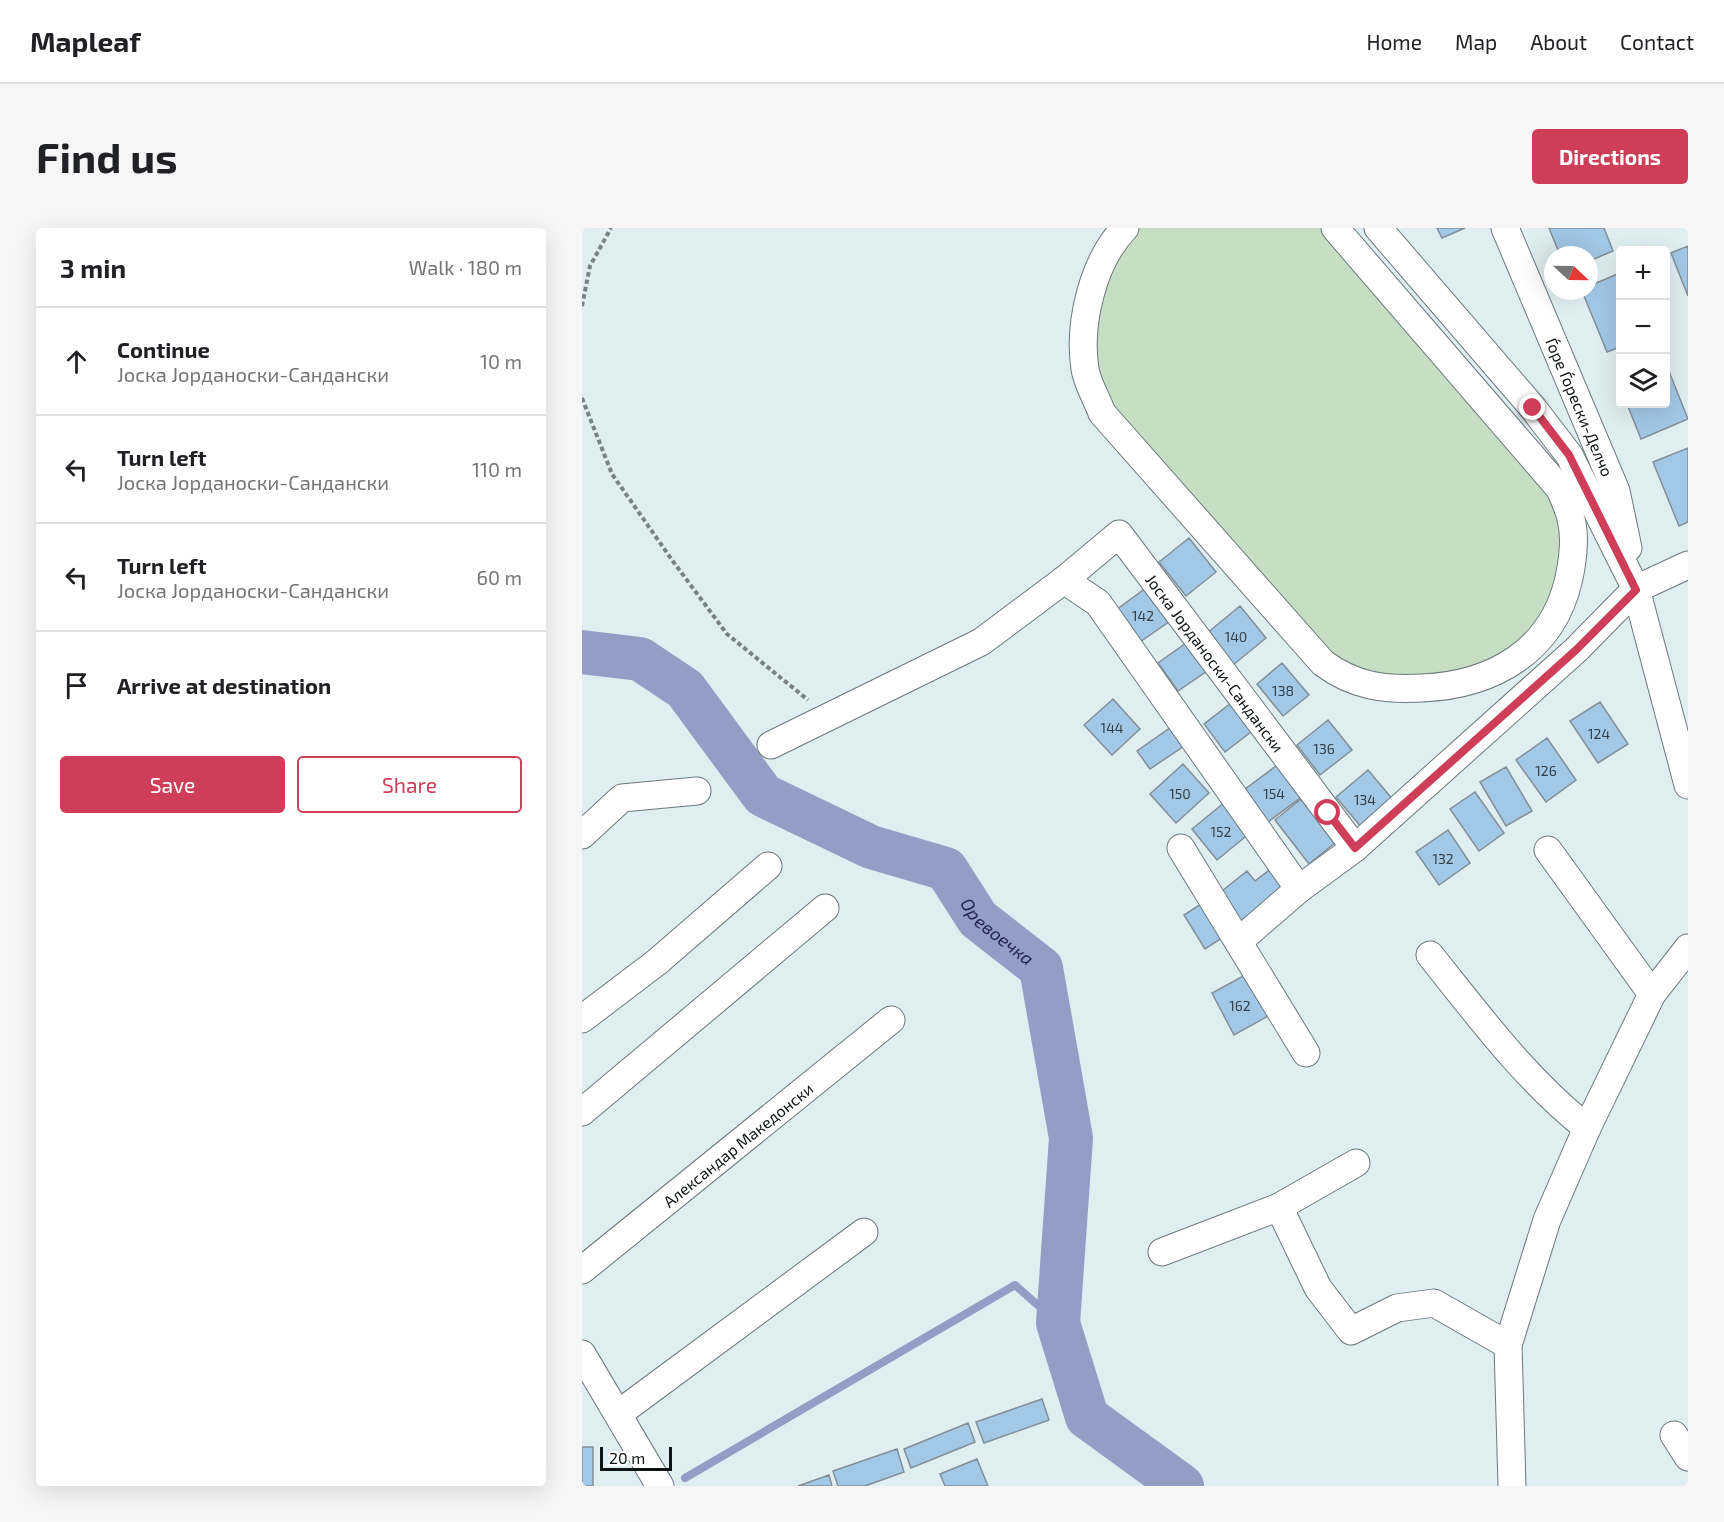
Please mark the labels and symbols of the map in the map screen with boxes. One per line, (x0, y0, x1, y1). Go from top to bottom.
north arrow (1544, 246, 1598, 300)
street label: Ѓоре Ѓорески-Делчо (1543, 335, 1618, 479)
route end (1519, 394, 1545, 420)
street label: Јоска Јорданоски-Сандански (1143, 570, 1289, 755)
house number: 142 (1132, 607, 1154, 624)
house number: 140 (1225, 628, 1247, 645)
house number: 138 (1272, 682, 1294, 699)
house number: 144 (1101, 719, 1123, 736)
house number: 124 (1588, 725, 1610, 742)
house number: 136 (1313, 740, 1335, 757)
house number: 126 (1535, 762, 1557, 779)
house number: 150 (1169, 785, 1191, 802)
house number: 154 (1263, 785, 1285, 802)
house number: 134 (1354, 791, 1376, 808)
route start (1314, 799, 1340, 825)
house number: 152 (1211, 823, 1232, 840)
house number: 132 (1432, 850, 1454, 867)
water label: Оревоечка (956, 894, 1039, 970)
house number: 162 (1229, 997, 1251, 1014)
street label: Александар Македонски (659, 1078, 816, 1210)
scale bar (600, 1444, 672, 1472)

